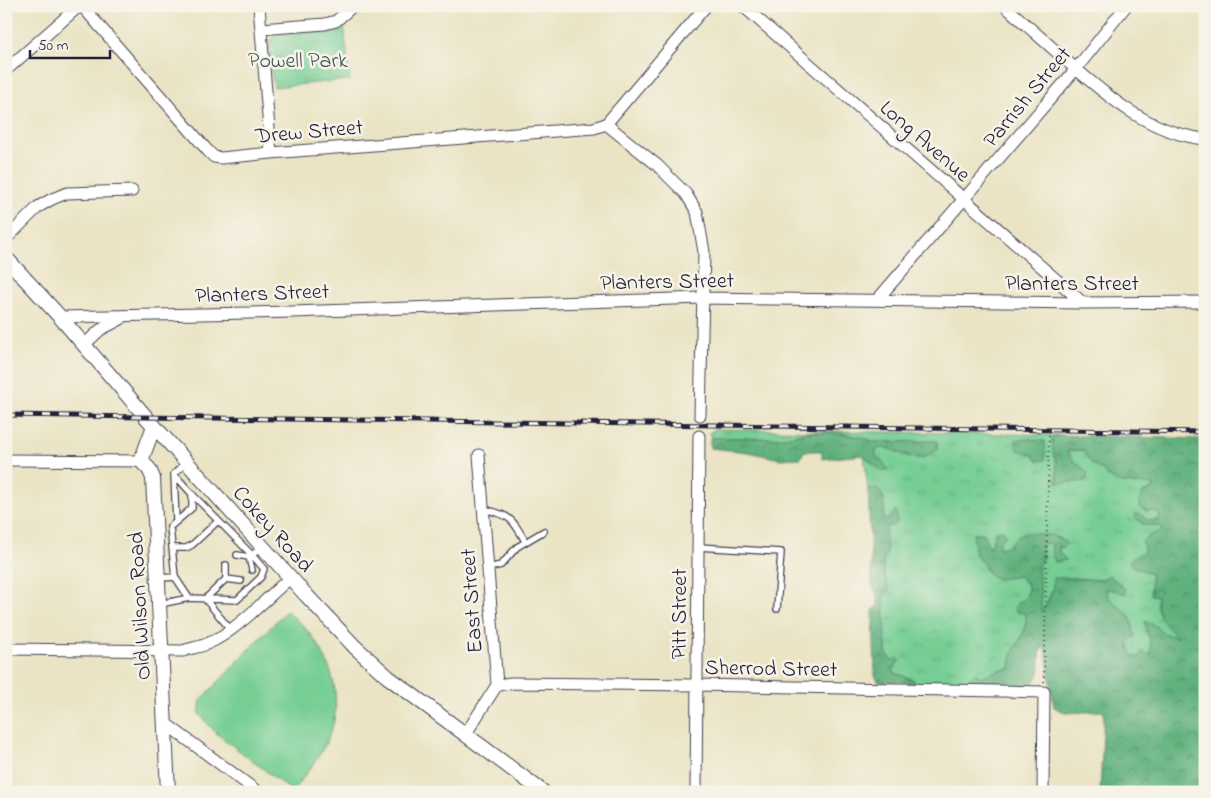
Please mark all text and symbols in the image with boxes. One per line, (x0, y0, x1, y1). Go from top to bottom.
scale bar (30, 28, 110, 60)
text: 50 m (38, 35, 69, 57)
street label: Parrish Street (976, 40, 1081, 156)
park label: Powell Park (248, 46, 348, 78)
street label: Long Avenue (871, 94, 977, 192)
street label: Drew Street (253, 112, 365, 154)
street label: Planters Street (600, 266, 735, 300)
street label: Planters Street (1005, 269, 1140, 301)
street label: Planters Street (195, 277, 330, 313)
street label: Cokey Road (223, 479, 320, 581)
street label: Old Wilson Road (121, 531, 161, 681)
street label: East Street (453, 547, 493, 654)
street label: Pitt Street (665, 568, 697, 660)
street label: Sherrod Street (704, 653, 838, 687)

